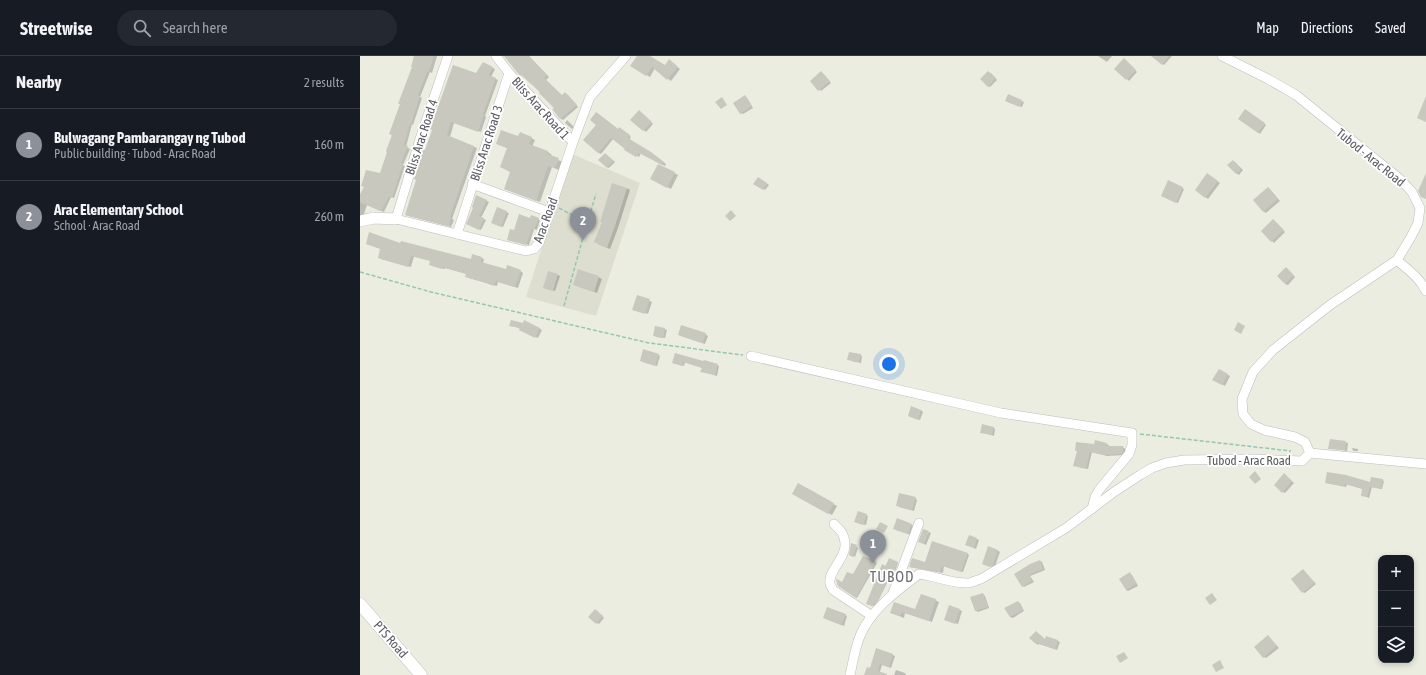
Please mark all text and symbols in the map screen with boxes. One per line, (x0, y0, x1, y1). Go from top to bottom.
search box (117, 10, 397, 46)
text: Streetwise (20, 17, 93, 39)
icon: search (131, 17, 153, 39)
text: Search here (163, 19, 227, 36)
text: Map (1256, 20, 1279, 36)
text: Directions (1301, 20, 1353, 36)
text: Saved (1375, 20, 1406, 36)
text: Nearby (16, 72, 62, 92)
street label: Bliss Arac Road 1 (509, 74, 573, 143)
text: 2 results (304, 75, 344, 90)
street label: Bliss Arac Road 4 (402, 97, 441, 177)
street label: Bliss Arac Road 3 (467, 103, 506, 183)
street label: Tubod - Arac Road (1333, 125, 1408, 190)
text: Bulwagang Pambarangay ng Tubod (54, 129, 246, 146)
text: 1 (26, 137, 32, 152)
text: 160 m (315, 137, 344, 152)
text: Public building · Tubod - Arac Road (54, 146, 216, 161)
street label: Arac Road (530, 195, 561, 245)
text: Arac Elementary School (54, 201, 183, 218)
pin: 2 (570, 207, 596, 240)
text: 2 (26, 209, 32, 224)
text: 260 m (315, 209, 344, 224)
text: School · Arac Road (54, 218, 140, 233)
your location (879, 354, 899, 374)
street label: Tubod - Arac Road (1207, 453, 1291, 468)
pin: 1 (860, 530, 886, 563)
map controls (1378, 555, 1414, 663)
button: + (1378, 555, 1414, 591)
district label: TUBOD (870, 568, 914, 585)
button: − (1378, 591, 1414, 627)
street label: PTS Road (370, 618, 411, 661)
button: layers (1378, 627, 1414, 663)

